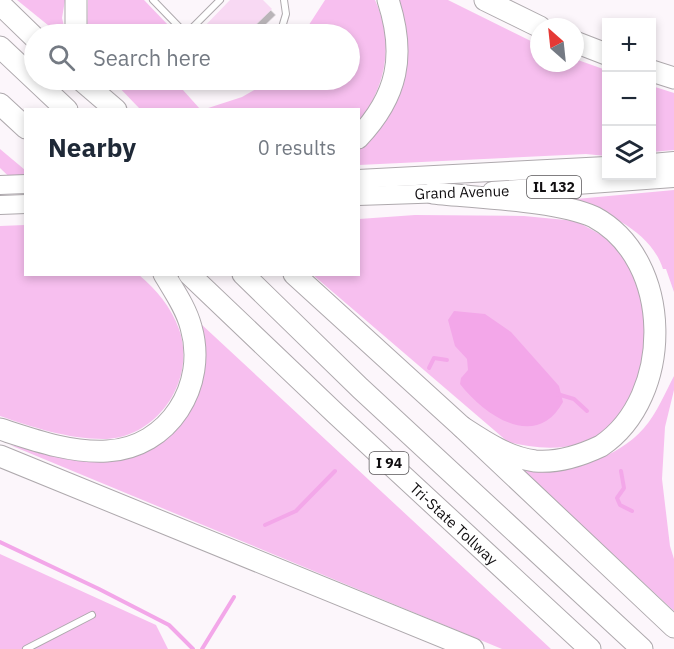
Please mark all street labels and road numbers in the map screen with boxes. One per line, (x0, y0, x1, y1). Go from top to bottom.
road number: IL 132 (527, 176, 581, 198)
street label: Grand Avenue (414, 181, 510, 203)
road number: I 94 (370, 452, 408, 474)
street label: Tri-State Tollway (406, 478, 502, 569)

